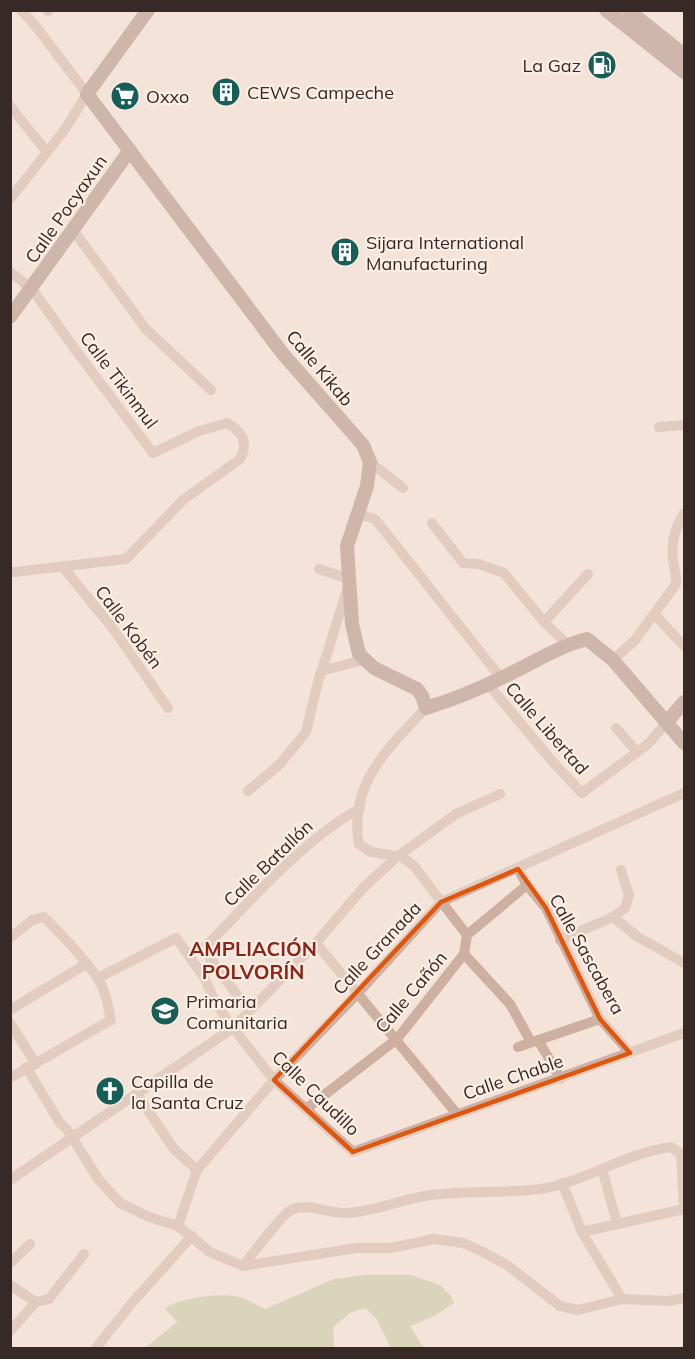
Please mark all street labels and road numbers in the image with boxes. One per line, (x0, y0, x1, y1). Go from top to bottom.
street label: Calle Pocyaxun (20, 150, 112, 268)
street label: Calle Kikab (282, 325, 358, 411)
street label: Calle Tikinmul (75, 327, 163, 433)
street label: Calle Kobén (90, 581, 168, 673)
street label: Calle Libertad (500, 677, 594, 779)
street label: Calle Batallón (218, 815, 318, 911)
street label: Calle Sascabera (544, 890, 630, 1018)
street label: Calle Granada (328, 897, 426, 999)
street label: Calle Cañón (370, 946, 452, 1038)
street label: Calle Caudillo (267, 1045, 365, 1141)
street label: Calle Chable (460, 1049, 566, 1105)

